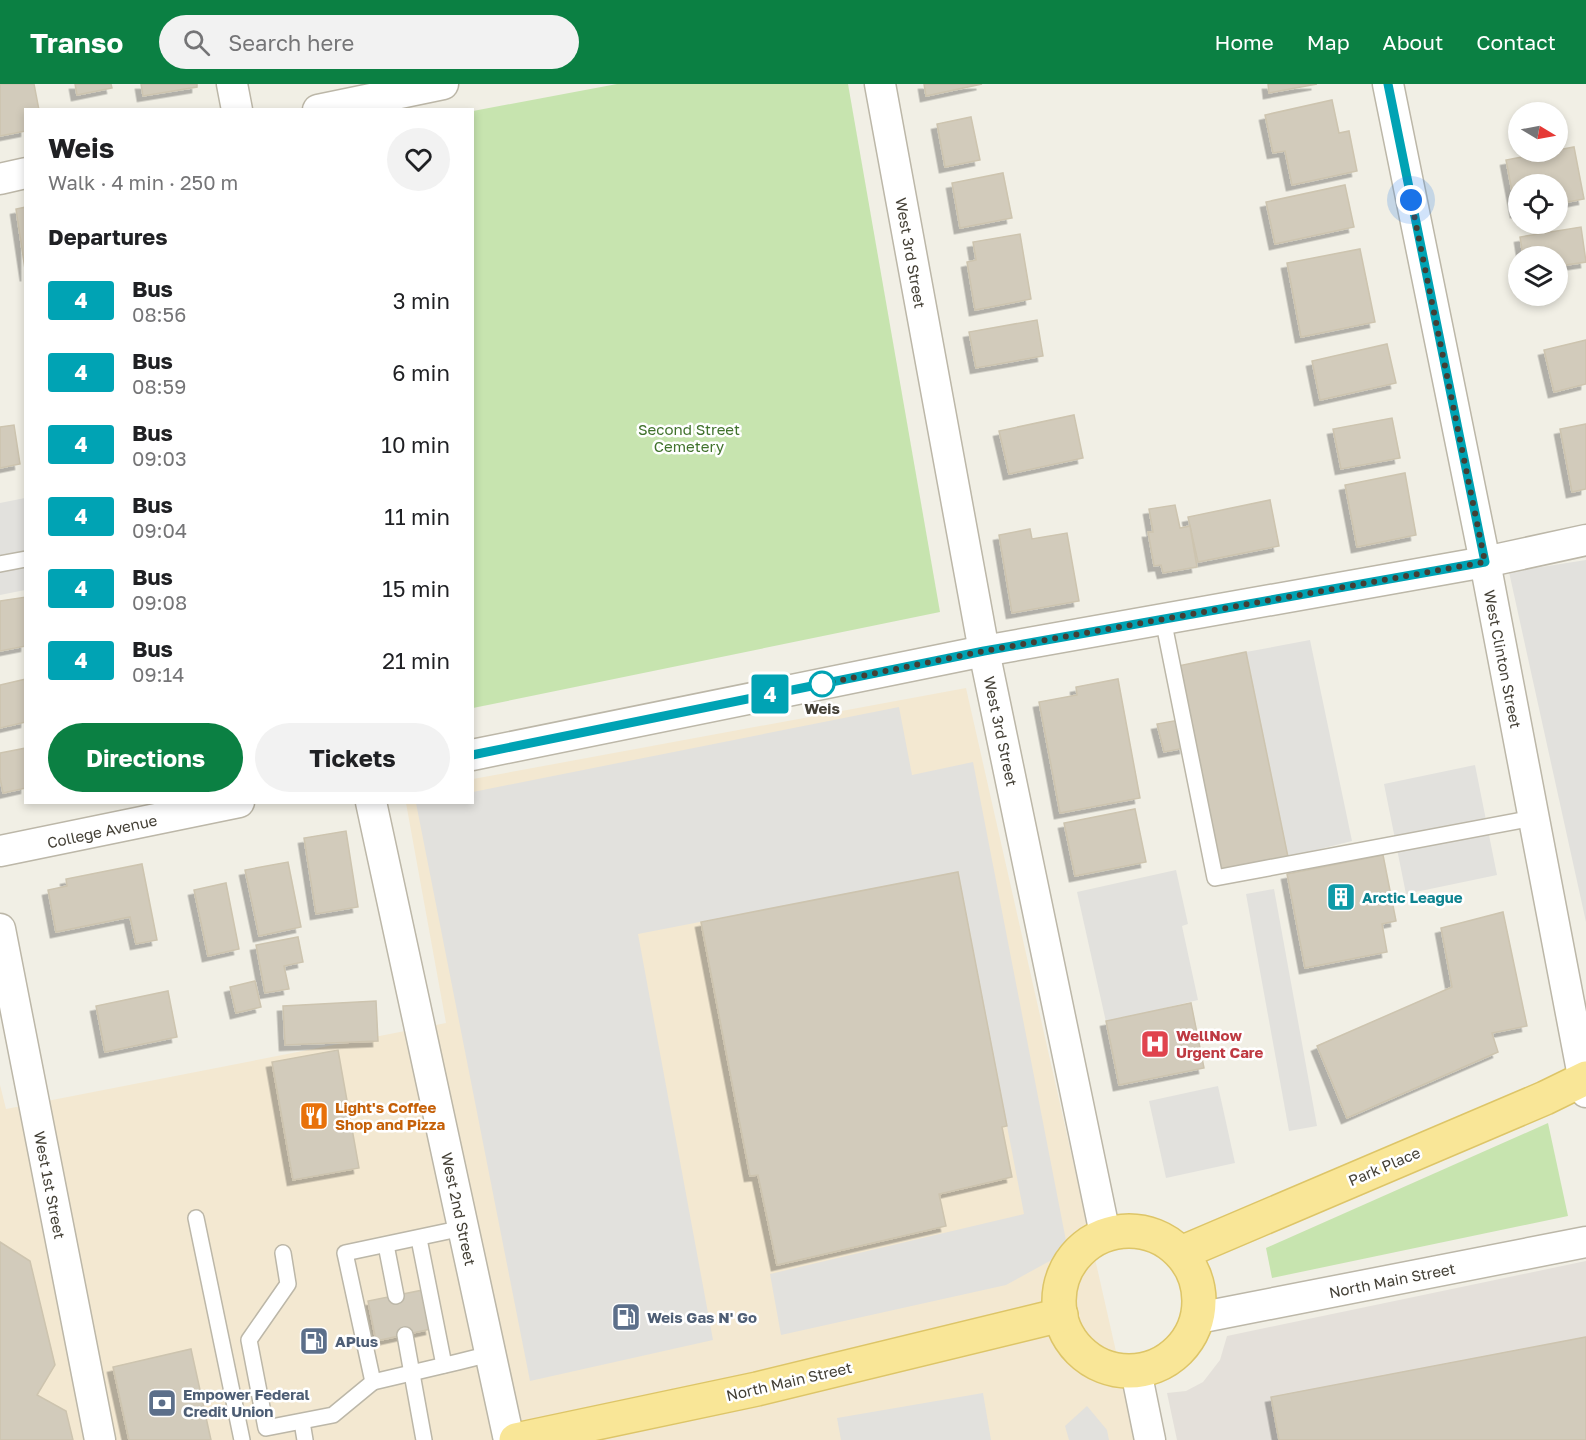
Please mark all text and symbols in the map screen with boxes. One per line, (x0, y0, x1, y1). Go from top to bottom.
search box (159, 15, 579, 69)
text: Transo (30, 26, 123, 59)
icon: search (180, 26, 213, 59)
text: Search here (228, 29, 354, 56)
text: Home (1214, 29, 1274, 55)
text: Map (1307, 29, 1350, 55)
text: About (1383, 29, 1443, 55)
text: Contact (1476, 29, 1556, 55)
north arrow (1508, 102, 1568, 162)
map controls (1508, 102, 1568, 306)
button: heart (387, 128, 450, 191)
text: Weis (48, 131, 114, 164)
text: Walk · 4 min · 250 m (48, 170, 238, 194)
button: locate (1508, 174, 1568, 234)
your location (1396, 185, 1426, 215)
street label: West 3rd Street (892, 196, 930, 310)
text: Departures (48, 223, 167, 250)
button: layers (1508, 246, 1568, 306)
text: Bus (132, 275, 173, 302)
text: 4 (74, 287, 88, 313)
text: 3 min (393, 287, 450, 314)
text: 08:56 (132, 302, 186, 326)
text: Bus (132, 347, 173, 374)
text: 4 (74, 359, 88, 385)
text: 6 min (392, 359, 450, 386)
text: 08:59 (132, 374, 186, 398)
text: Bus (132, 419, 173, 446)
park label: Second Street Cemetery (638, 420, 740, 455)
text: 4 (74, 431, 88, 457)
text: 10 min (381, 431, 450, 458)
text: 09:03 (132, 446, 187, 470)
text: Bus (132, 491, 173, 518)
text: 4 (74, 503, 88, 529)
text: 11 min (384, 503, 450, 530)
text: 09:04 (132, 518, 187, 542)
text: Bus (132, 563, 173, 590)
text: 4 (74, 575, 88, 601)
text: 15 min (382, 575, 450, 602)
street label: West Clinton Street (1481, 588, 1525, 730)
text: 09:08 (132, 590, 187, 614)
text: Bus (132, 635, 173, 662)
text: 4 (74, 647, 88, 673)
text: 21 min (382, 647, 450, 674)
text: 09:14 (132, 662, 184, 686)
marker: Weis (809, 671, 835, 697)
line badge: 4 (750, 674, 790, 714)
street label: West 3rd Street (981, 674, 1021, 788)
text: 4 (763, 681, 777, 707)
place label: Weis (804, 699, 840, 717)
button: Directions (48, 723, 243, 792)
button: Tickets (255, 723, 450, 792)
street label: College Avenue (45, 810, 159, 851)
building icon: Arctic League (1325, 881, 1357, 913)
place label: Arctic League (1362, 888, 1463, 906)
place label: WellNow Urgent Care (1176, 1026, 1263, 1061)
hospital icon: WellNow Urgent Care (1139, 1028, 1171, 1060)
place label: Light's Coffee Shop and Pizza (335, 1098, 445, 1133)
restaurant icon: Light's Coffee Shop and Pizza (298, 1100, 330, 1132)
street label: West 1st Street (31, 1130, 69, 1240)
street label: Park Place (1345, 1143, 1423, 1189)
street label: West 2nd Street (438, 1151, 480, 1267)
street label: North Main Street (1327, 1259, 1457, 1301)
fuel station icon: Weis Gas N' Go (610, 1301, 642, 1333)
place label: Weis Gas N' Go (647, 1308, 757, 1326)
fuel station icon: APlus (298, 1325, 330, 1357)
place label: APlus (335, 1332, 378, 1350)
street label: North Main Street (724, 1358, 854, 1404)
place label: Empower Federal Credit Union (183, 1385, 310, 1420)
bank icon: Empower Federal Credit Union (146, 1387, 178, 1419)

